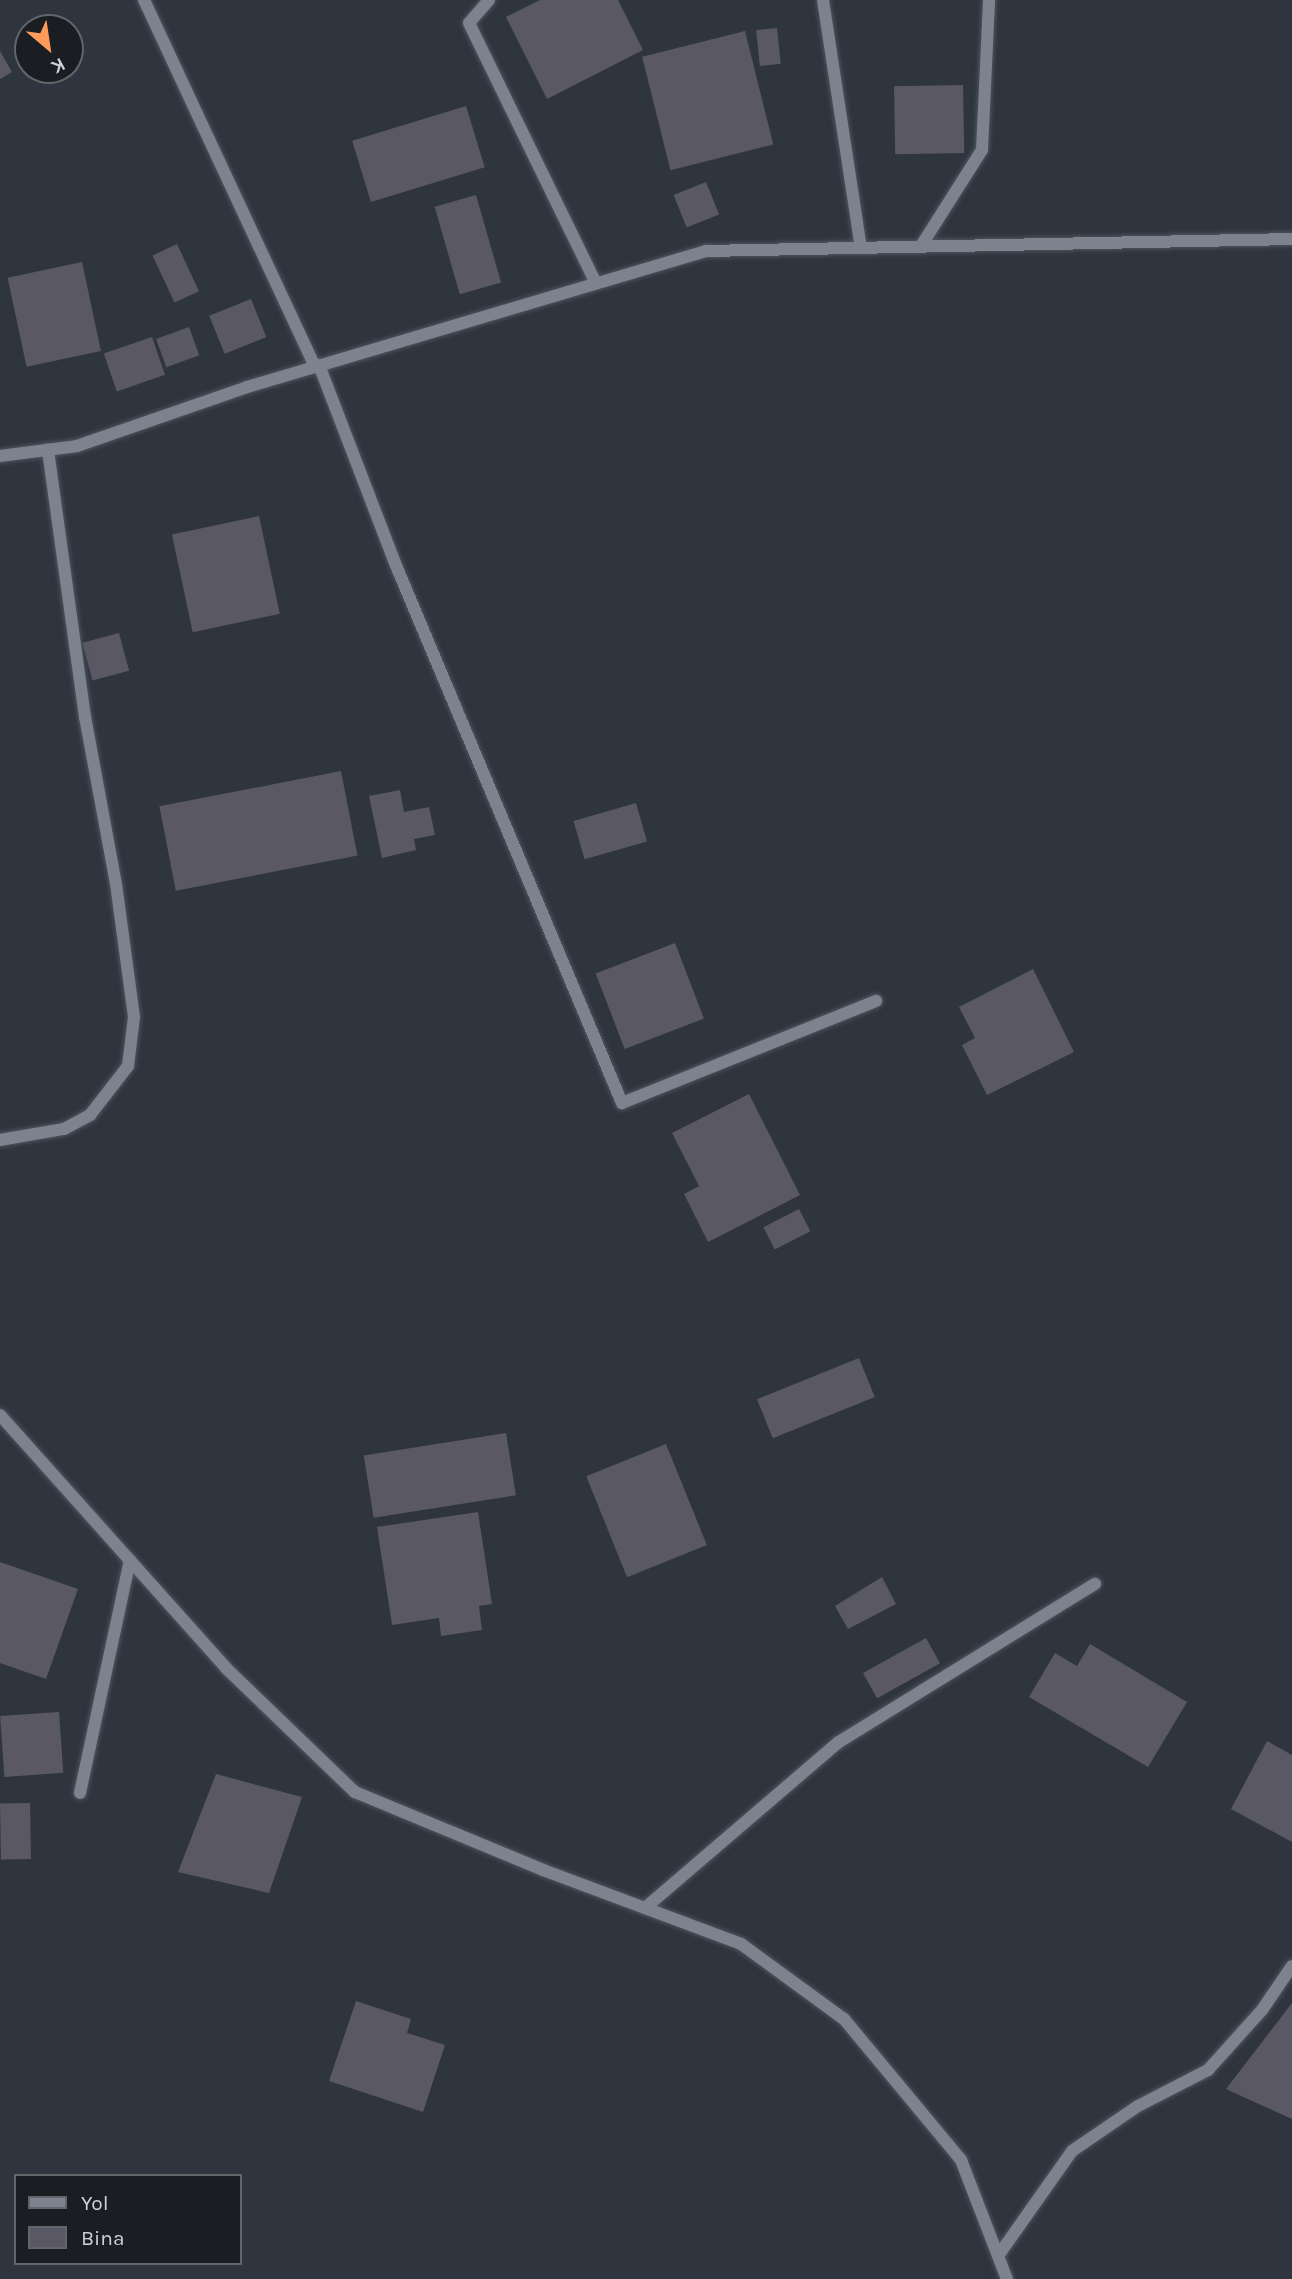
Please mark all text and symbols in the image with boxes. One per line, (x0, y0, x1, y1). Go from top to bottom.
north arrow (14, 14, 84, 84)
text: K (47, 53, 69, 78)
legend (14, 2174, 242, 2265)
text: Yol (81, 2191, 109, 2215)
text: Bina (81, 2226, 125, 2250)

